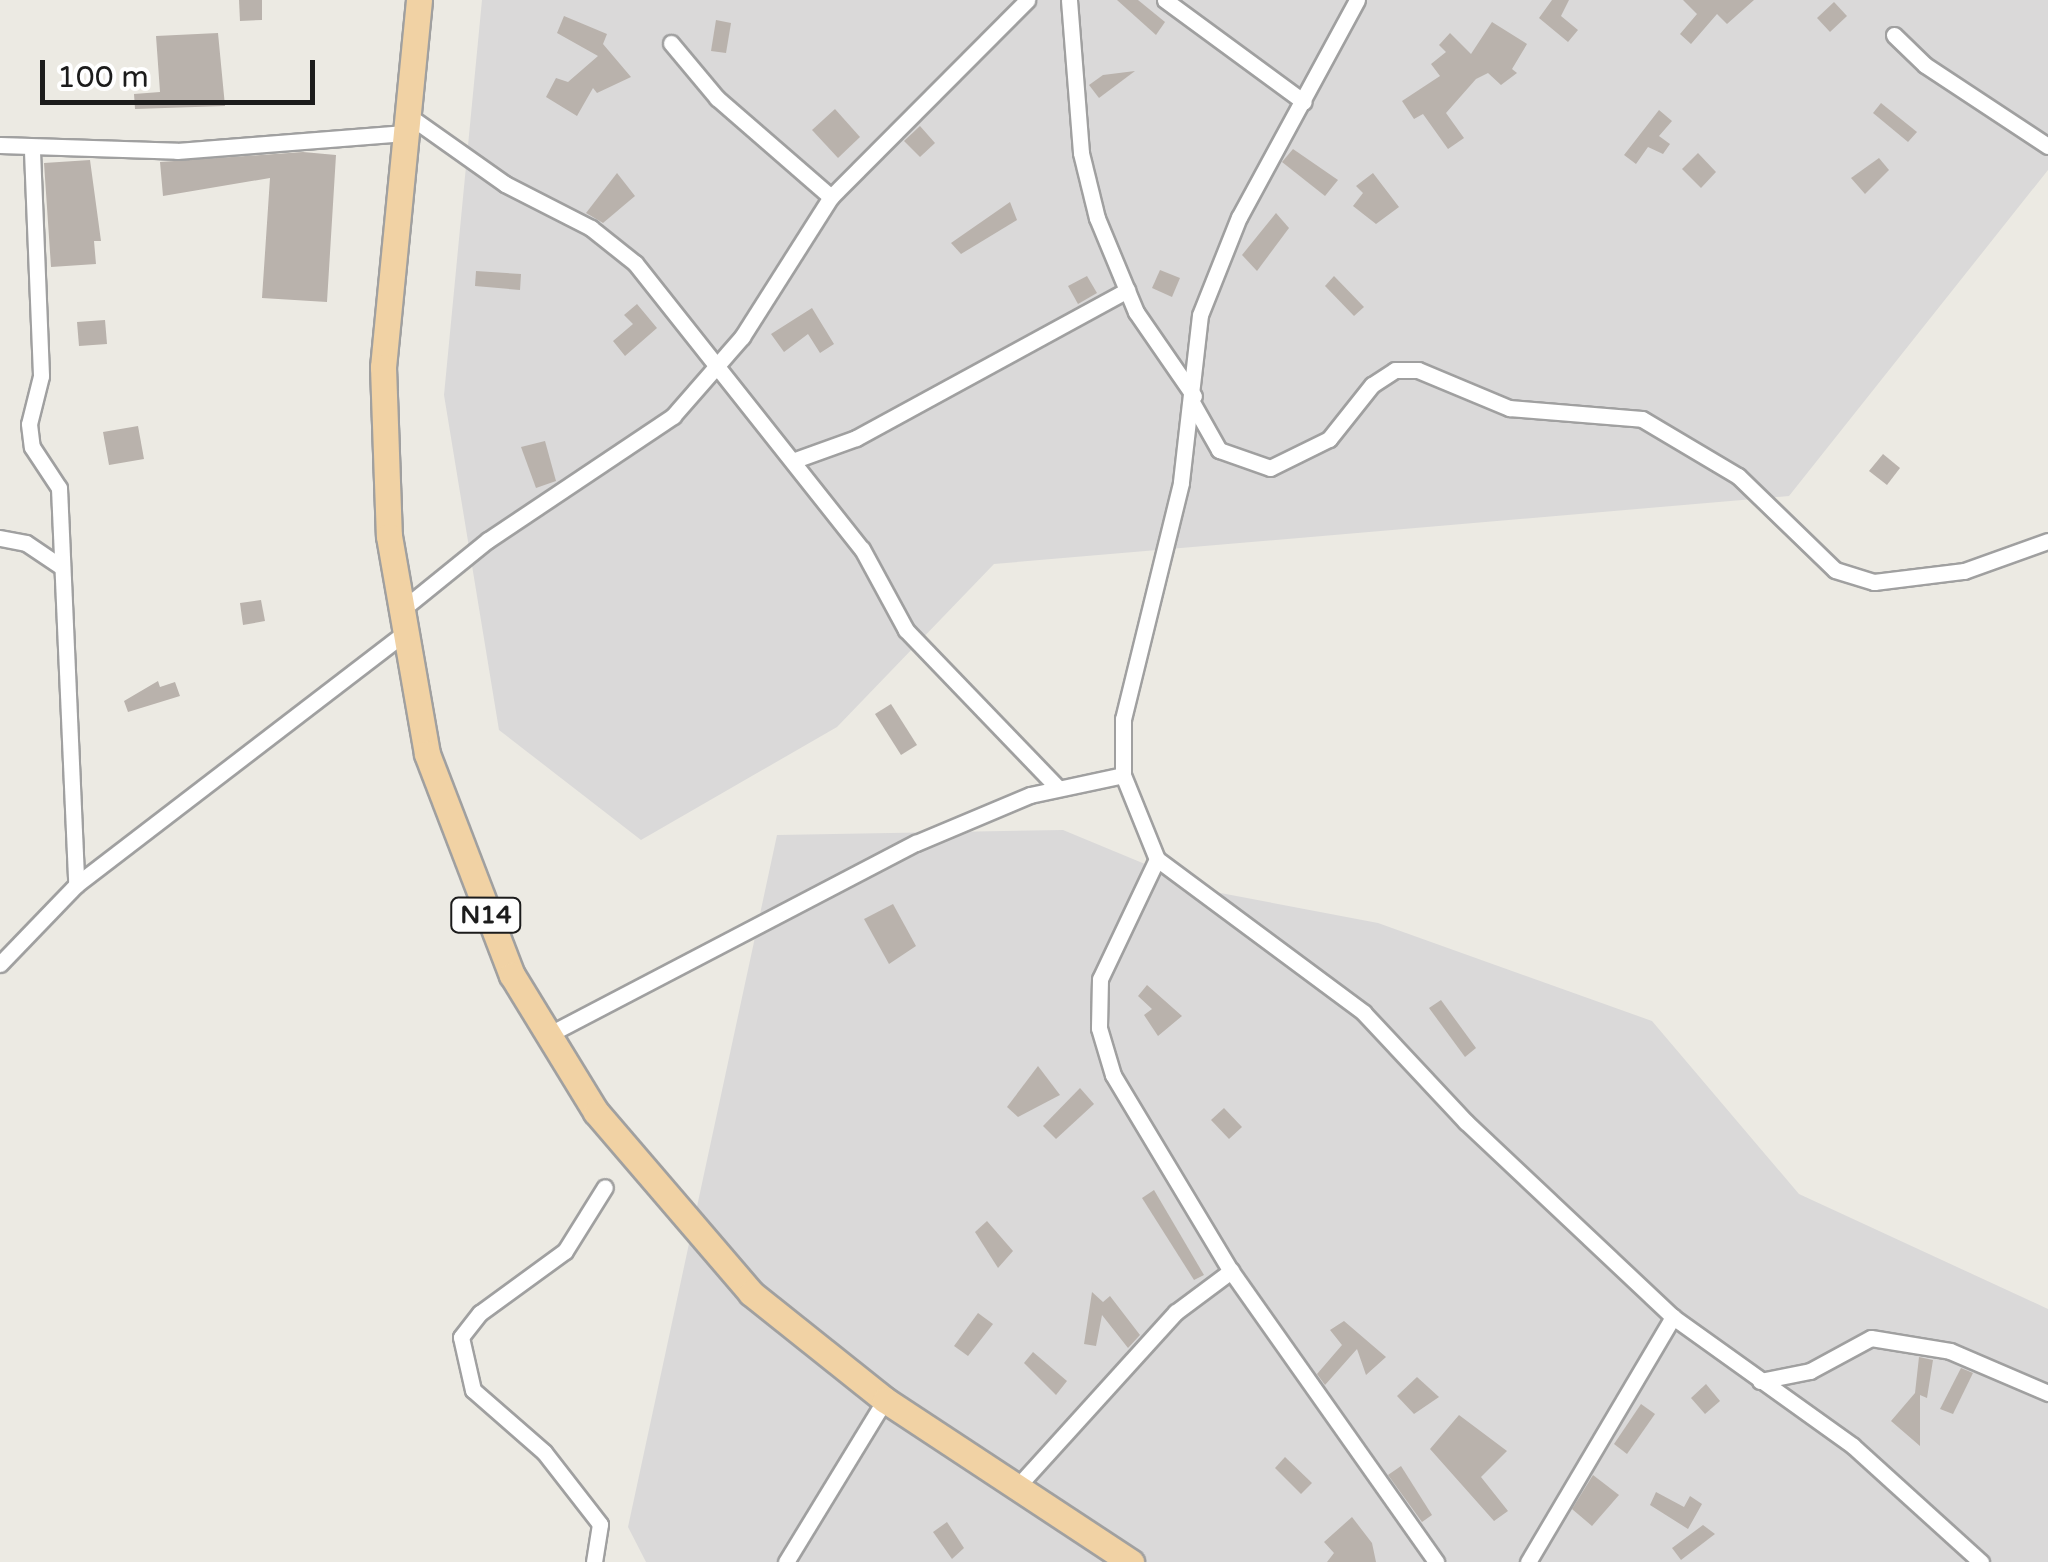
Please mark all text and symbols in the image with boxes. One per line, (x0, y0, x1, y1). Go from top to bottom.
scale bar (45, 40, 320, 102)
text: 100 m (57, 59, 149, 96)
road number: N14 (448, 895, 524, 935)

